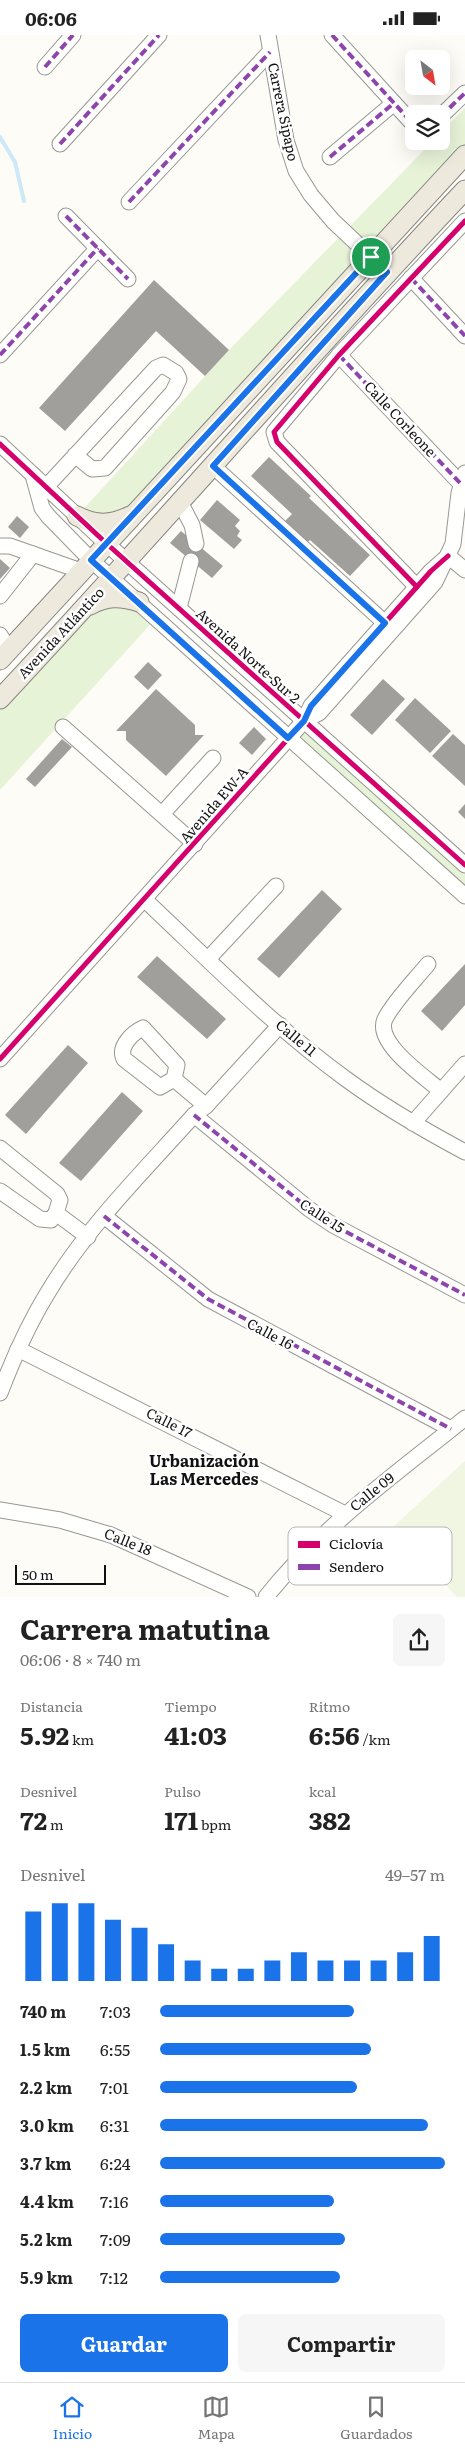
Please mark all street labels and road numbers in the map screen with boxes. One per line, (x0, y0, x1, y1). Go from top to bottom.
street label: Carrera Sipapo (264, 61, 304, 163)
street label: Calle Corleone (360, 376, 441, 461)
street label: Avenida Atlántico (12, 582, 108, 683)
street label: Avenida Norte-Sur 2 (192, 603, 305, 707)
street label: Avenida EW-A (174, 761, 253, 847)
street label: Calle 11 (272, 1014, 322, 1060)
street label: Calle 15 (296, 1193, 349, 1237)
street label: Calle 16 (244, 1313, 298, 1354)
street label: Calle 17 (143, 1402, 196, 1442)
street label: Calle 09 (345, 1467, 398, 1515)
street label: Calle 18 (101, 1522, 156, 1560)

